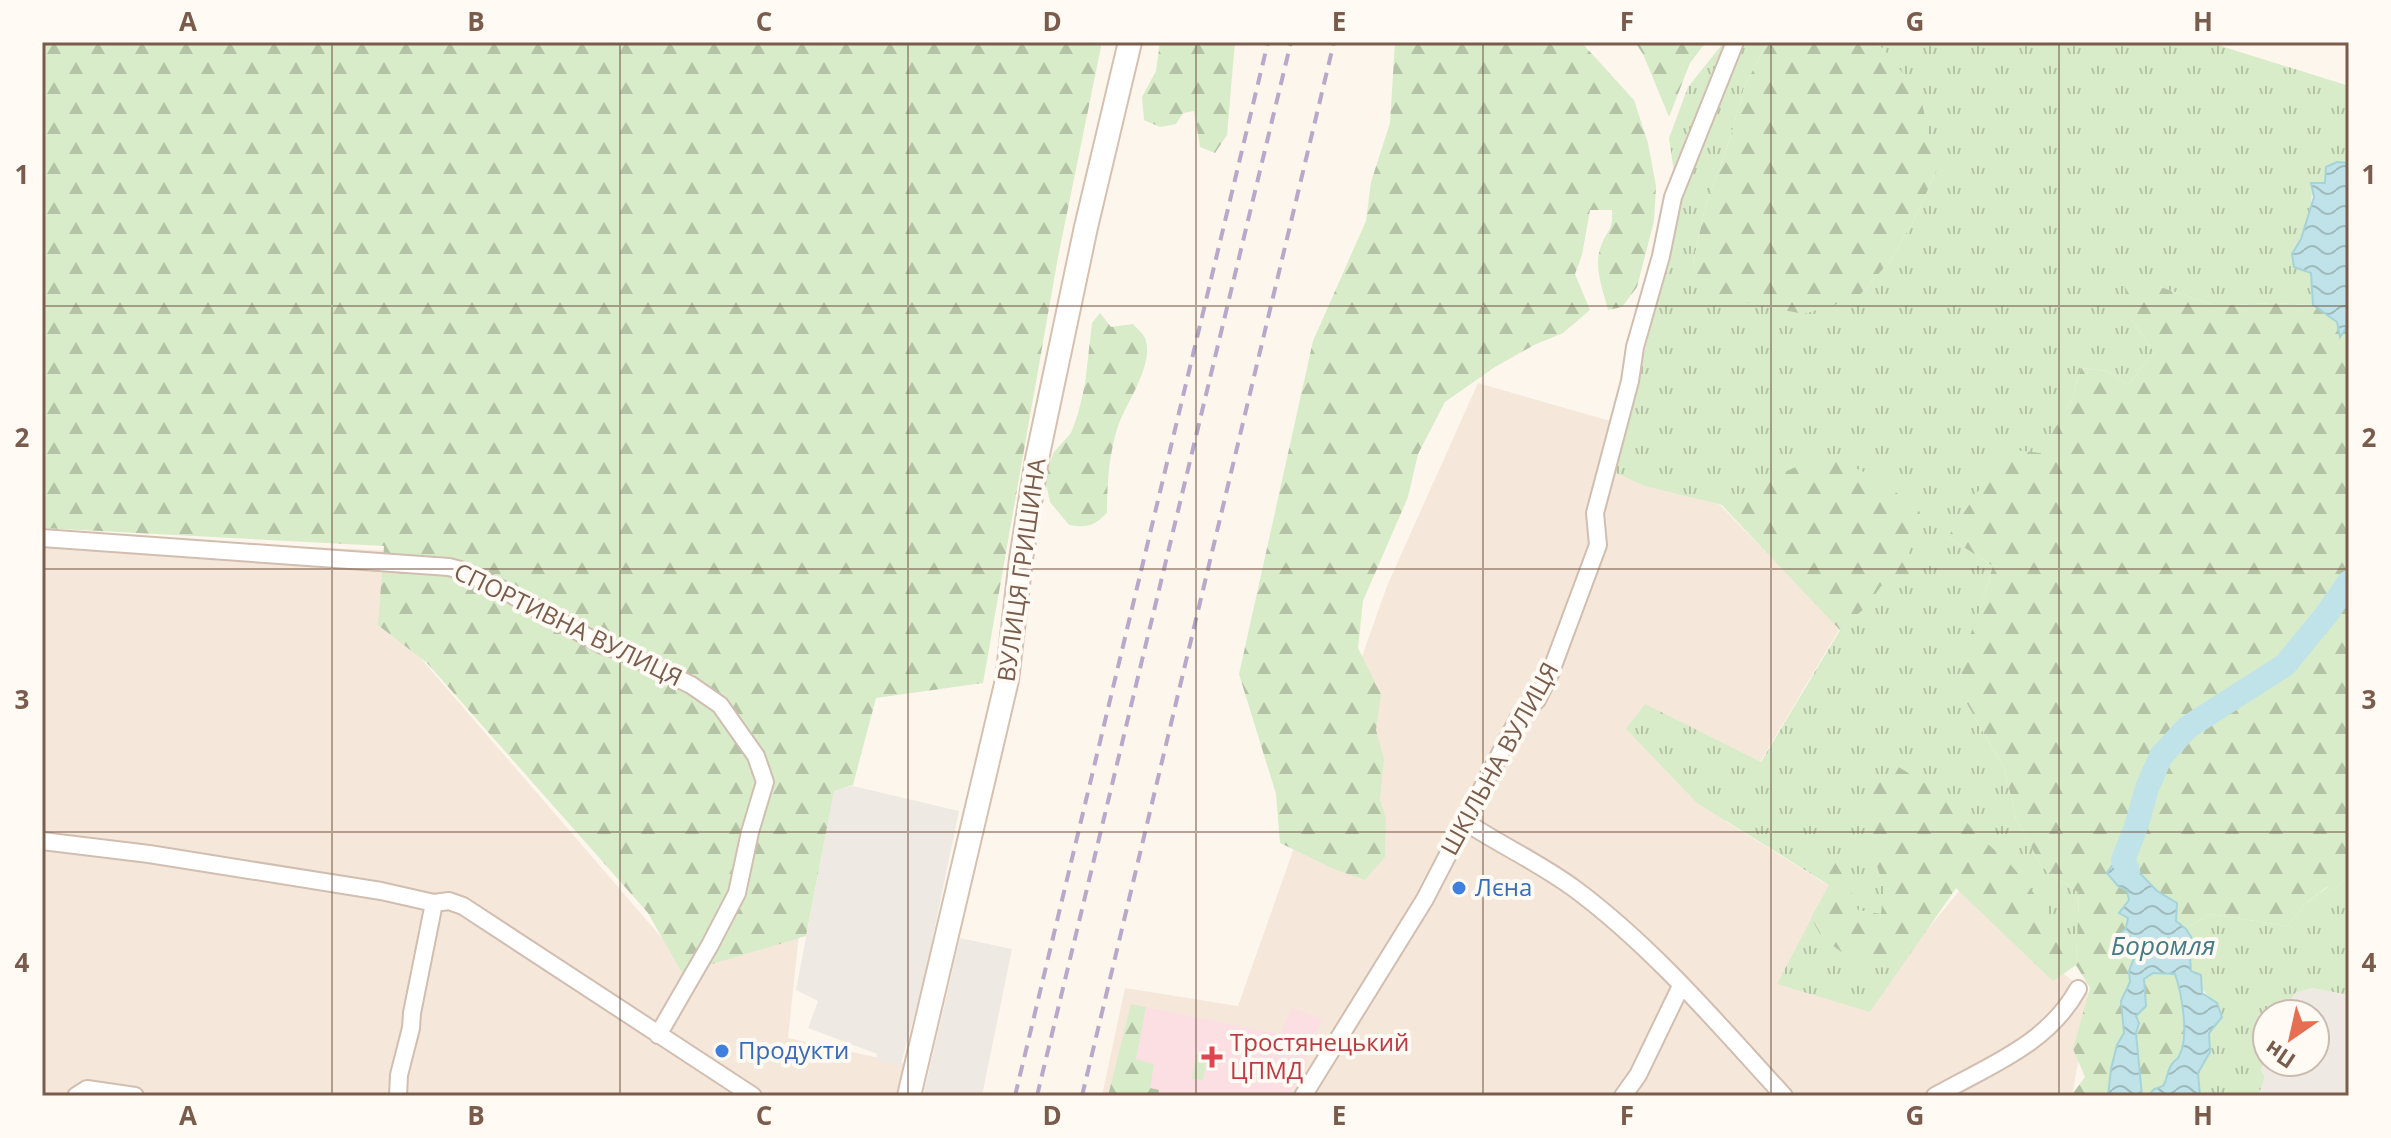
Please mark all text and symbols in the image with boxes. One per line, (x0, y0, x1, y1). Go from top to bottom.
text: A (179, 3, 197, 39)
text: B (467, 3, 485, 39)
text: C (756, 3, 772, 39)
text: D (1042, 3, 1062, 39)
text: E (1332, 3, 1346, 39)
text: F (1620, 3, 1634, 39)
text: G (1906, 3, 1924, 39)
text: H (2193, 3, 2213, 39)
text: 1 (15, 156, 29, 192)
text: 1 (2362, 156, 2376, 192)
text: 2 (15, 419, 30, 455)
text: 2 (2362, 419, 2377, 455)
street label: ВУЛИЦЯ ГРИШИНА (988, 455, 1053, 684)
street label: СПОРТИВНА ВУЛИЦЯ (449, 554, 688, 693)
street label: ШКІЛЬНА ВУЛИЦЯ (1432, 656, 1565, 861)
text: 3 (15, 681, 29, 717)
text: 3 (2362, 681, 2376, 717)
place label: Лєна (1475, 870, 1532, 903)
marker: Лєна (1450, 879, 1468, 897)
water label: Боромля (2111, 927, 2215, 963)
text: 4 (15, 944, 30, 980)
text: 4 (2362, 944, 2377, 980)
north arrow (2251, 998, 2331, 1078)
place label: Тростянецький ЦПМД (1230, 1025, 1409, 1086)
place label: Продукти (738, 1033, 849, 1066)
text: Пн (2258, 1034, 2300, 1077)
marker: Продукти (713, 1042, 731, 1060)
marker: Тростянецький ЦПМД (1201, 1046, 1223, 1068)
text: A (179, 1097, 197, 1133)
text: B (467, 1097, 485, 1133)
text: C (756, 1097, 772, 1133)
text: D (1042, 1097, 1062, 1133)
text: E (1332, 1097, 1346, 1133)
text: F (1620, 1097, 1634, 1133)
text: G (1906, 1097, 1924, 1133)
text: H (2193, 1097, 2213, 1133)

